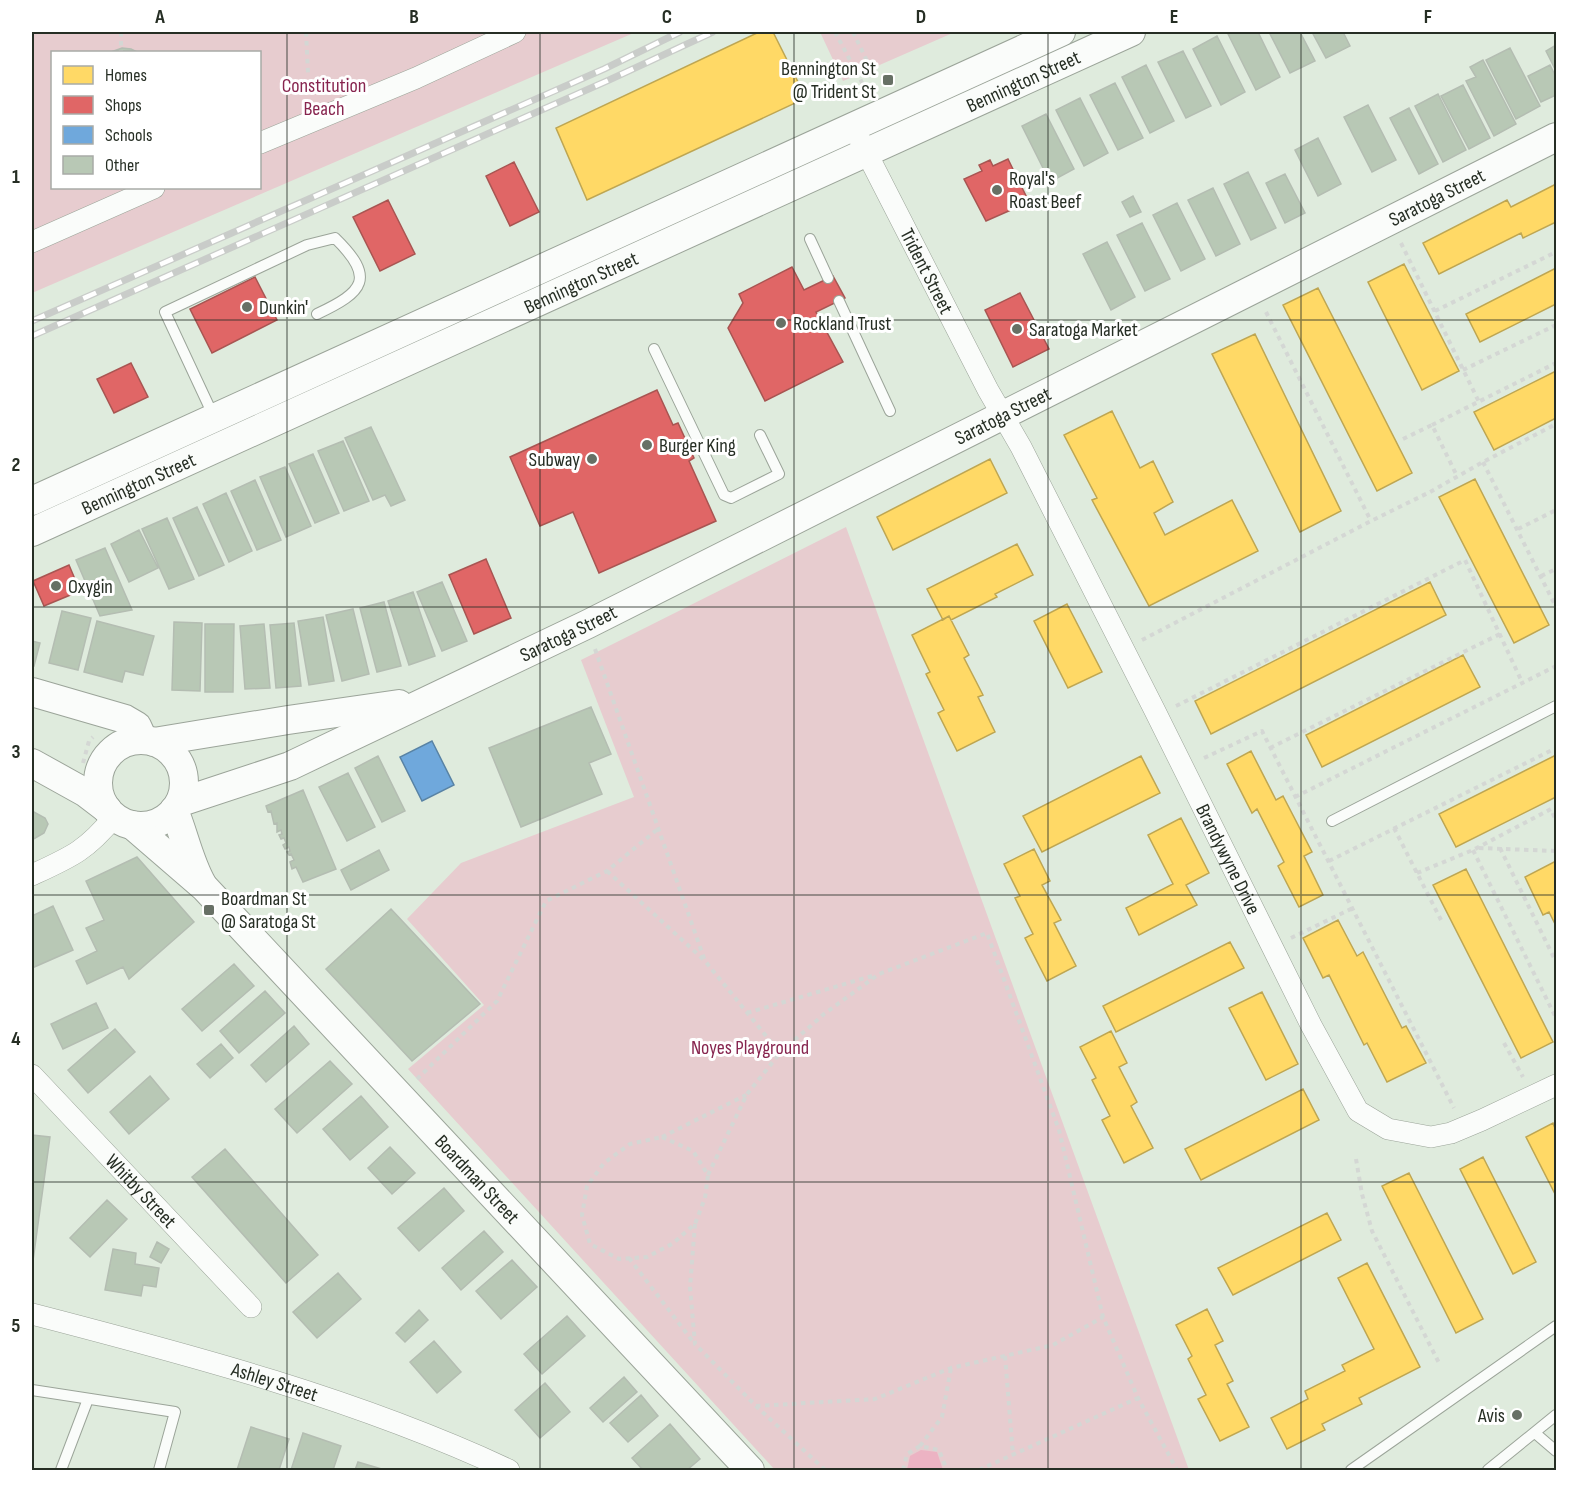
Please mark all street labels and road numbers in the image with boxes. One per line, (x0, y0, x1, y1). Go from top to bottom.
street label: Bennington Street (963, 46, 1084, 118)
street label: Saratoga Street (1385, 164, 1489, 232)
street label: Trident Street (894, 225, 958, 318)
street label: Bennington Street (521, 247, 642, 319)
street label: Saratoga Street (951, 382, 1055, 451)
street label: Bennington Street (78, 448, 200, 521)
street label: Saratoga Street (516, 601, 621, 668)
street label: Brandywyne Drive (1190, 800, 1265, 919)
street label: Boardman Street (429, 1130, 524, 1229)
street label: Whitby Street (100, 1149, 181, 1233)
street label: Ashley Street (228, 1358, 321, 1407)

